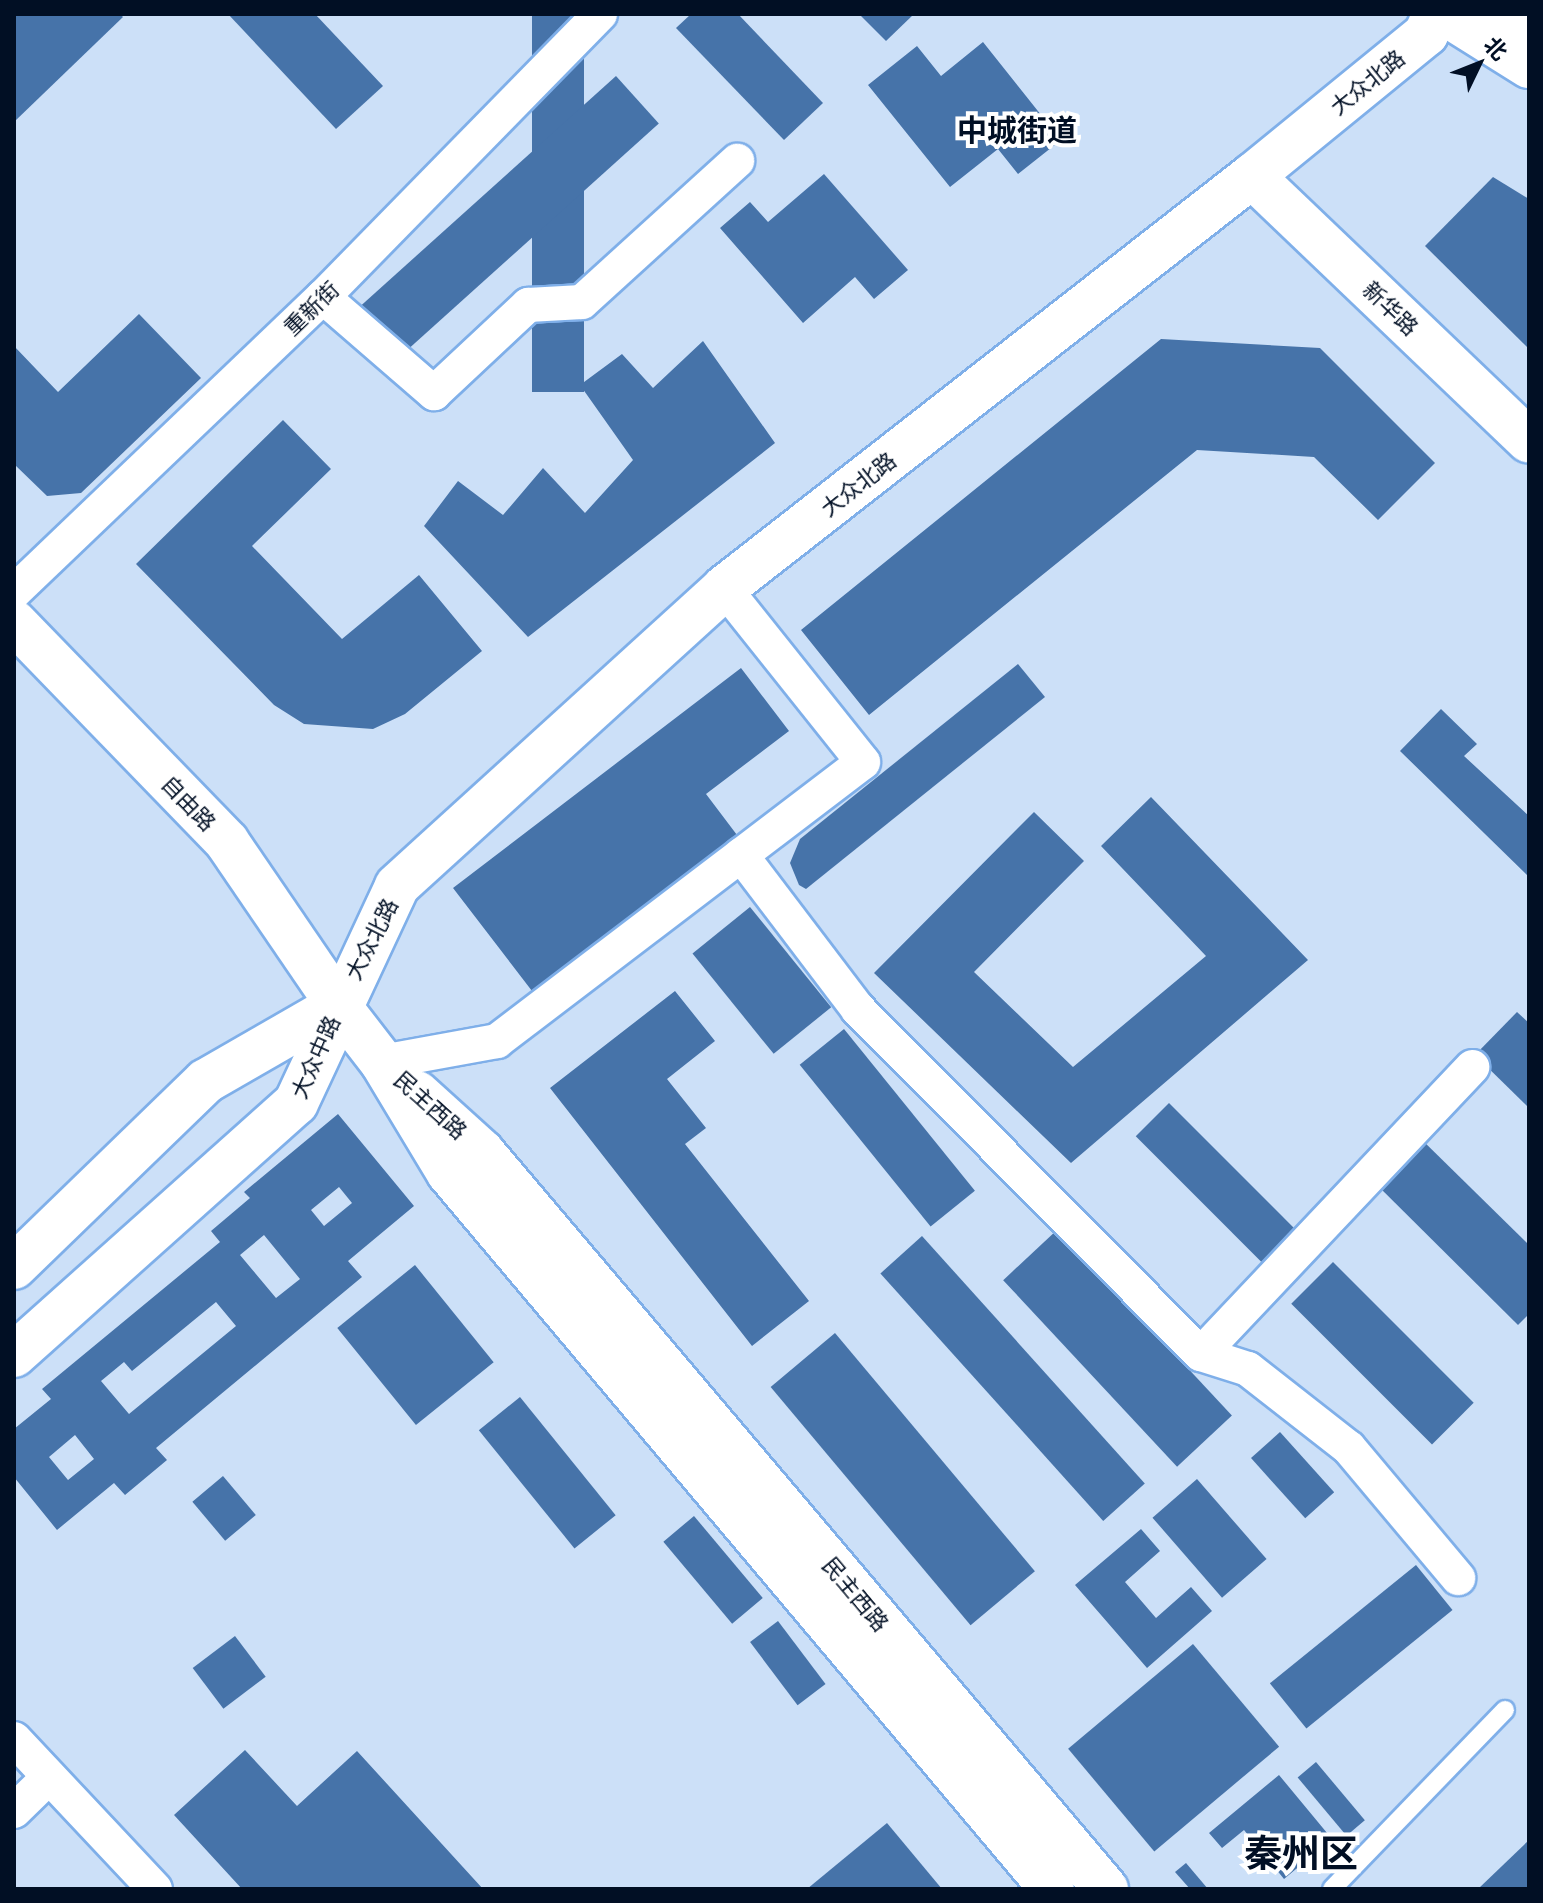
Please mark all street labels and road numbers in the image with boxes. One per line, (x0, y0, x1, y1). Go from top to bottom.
street label: 大众北路 (1324, 44, 1410, 120)
street label: 重新街 (278, 276, 344, 340)
street label: 新华路 (1358, 276, 1424, 340)
street label: 大众北路 (815, 447, 901, 521)
street label: 自由路 (157, 770, 221, 836)
street label: 大众北路 (339, 894, 403, 984)
street label: 大众中路 (285, 1011, 345, 1103)
street label: 民主西路 (389, 1066, 473, 1144)
street label: 民主西路 (818, 1552, 894, 1636)

